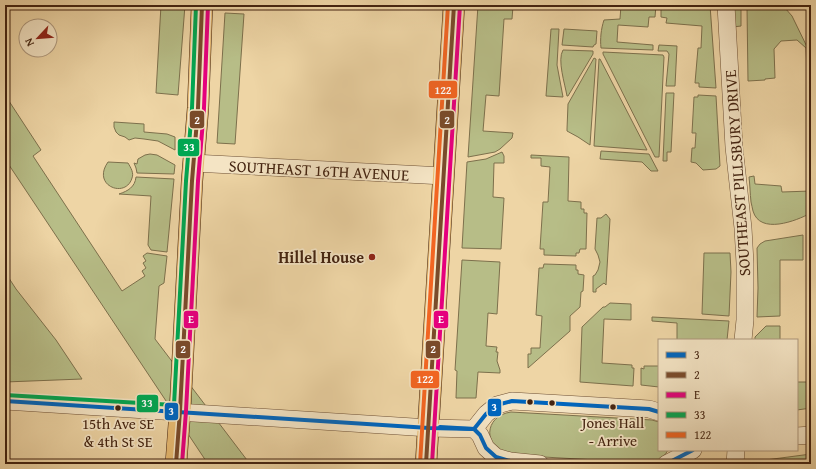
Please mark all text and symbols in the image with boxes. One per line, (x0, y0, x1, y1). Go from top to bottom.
north arrow (18, 18, 58, 58)
text: N (20, 35, 38, 49)
street label: SOUTHEAST PILLSBURY DRIVE (718, 69, 756, 277)
line badge: 122 (428, 80, 458, 99)
text: 122 (434, 82, 452, 98)
line badge: 2 (189, 110, 205, 129)
line badge: 2 (439, 110, 455, 129)
text: 2 (194, 112, 200, 128)
text: 2 (444, 112, 450, 128)
line badge: 33 (177, 138, 200, 157)
text: 33 (183, 139, 195, 155)
street label: SOUTHEAST 16TH AVENUE (228, 153, 410, 187)
place label: Hillel House (278, 245, 364, 269)
marker: Hillel House (367, 252, 377, 262)
line badge: E (183, 310, 199, 329)
line badge: E (433, 310, 449, 329)
text: E (188, 311, 194, 327)
text: E (438, 311, 444, 327)
legend (658, 339, 798, 451)
line badge: 2 (175, 340, 191, 359)
line badge: 2 (425, 340, 441, 359)
text: 2 (180, 341, 186, 357)
text: 2 (430, 341, 436, 357)
text: 3 (694, 346, 700, 363)
text: 2 (694, 366, 700, 383)
line badge: 122 (410, 370, 440, 389)
text: 122 (416, 371, 434, 387)
text: E (694, 386, 700, 403)
line badge: 33 (136, 394, 159, 413)
text: 33 (141, 395, 153, 411)
unlabelled marker (525, 397, 535, 407)
line badge: 3 (487, 398, 502, 417)
unlabelled marker (547, 398, 557, 408)
text: 3 (491, 399, 497, 415)
line badge: 3 (164, 402, 179, 421)
marker: Jones Hall - Arrive (608, 402, 618, 412)
marker: 15th Ave SE & 4th St SE (113, 403, 123, 413)
text: 3 (168, 403, 174, 419)
text: 33 (694, 406, 706, 423)
place label: Jones Hall - Arrive (580, 412, 644, 451)
place label: 15th Ave SE & 4th St SE (82, 413, 155, 452)
text: 122 (694, 426, 712, 443)

